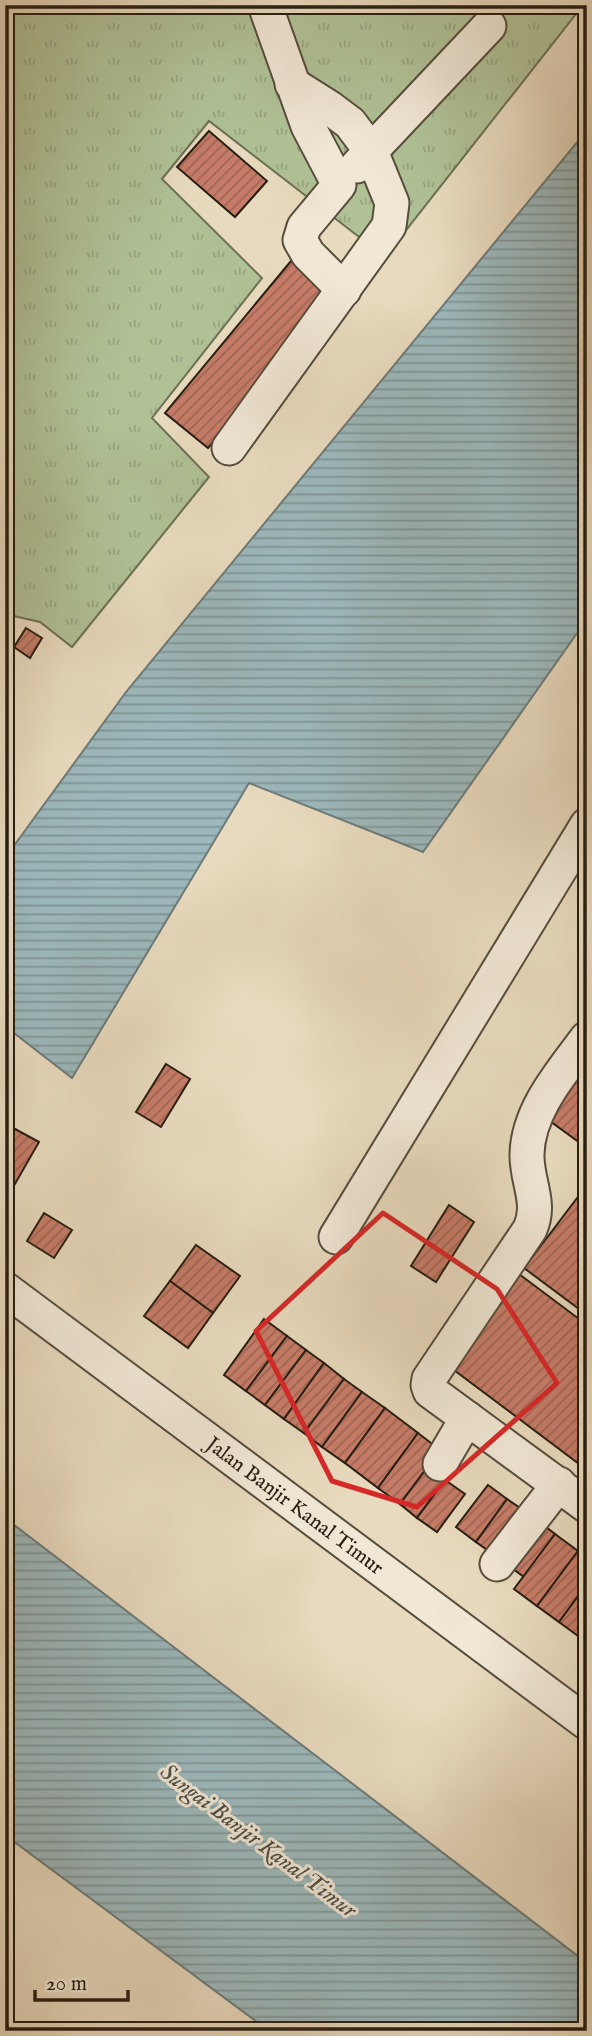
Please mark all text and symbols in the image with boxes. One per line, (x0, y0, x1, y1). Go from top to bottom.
street label: Jalan Banjir Kanal Timur (198, 1430, 389, 1582)
water label: Sungai Banjir Kanal Timur (153, 1758, 363, 1926)
scale bar (35, 1959, 128, 2003)
text: 20 m (46, 1971, 87, 1998)

